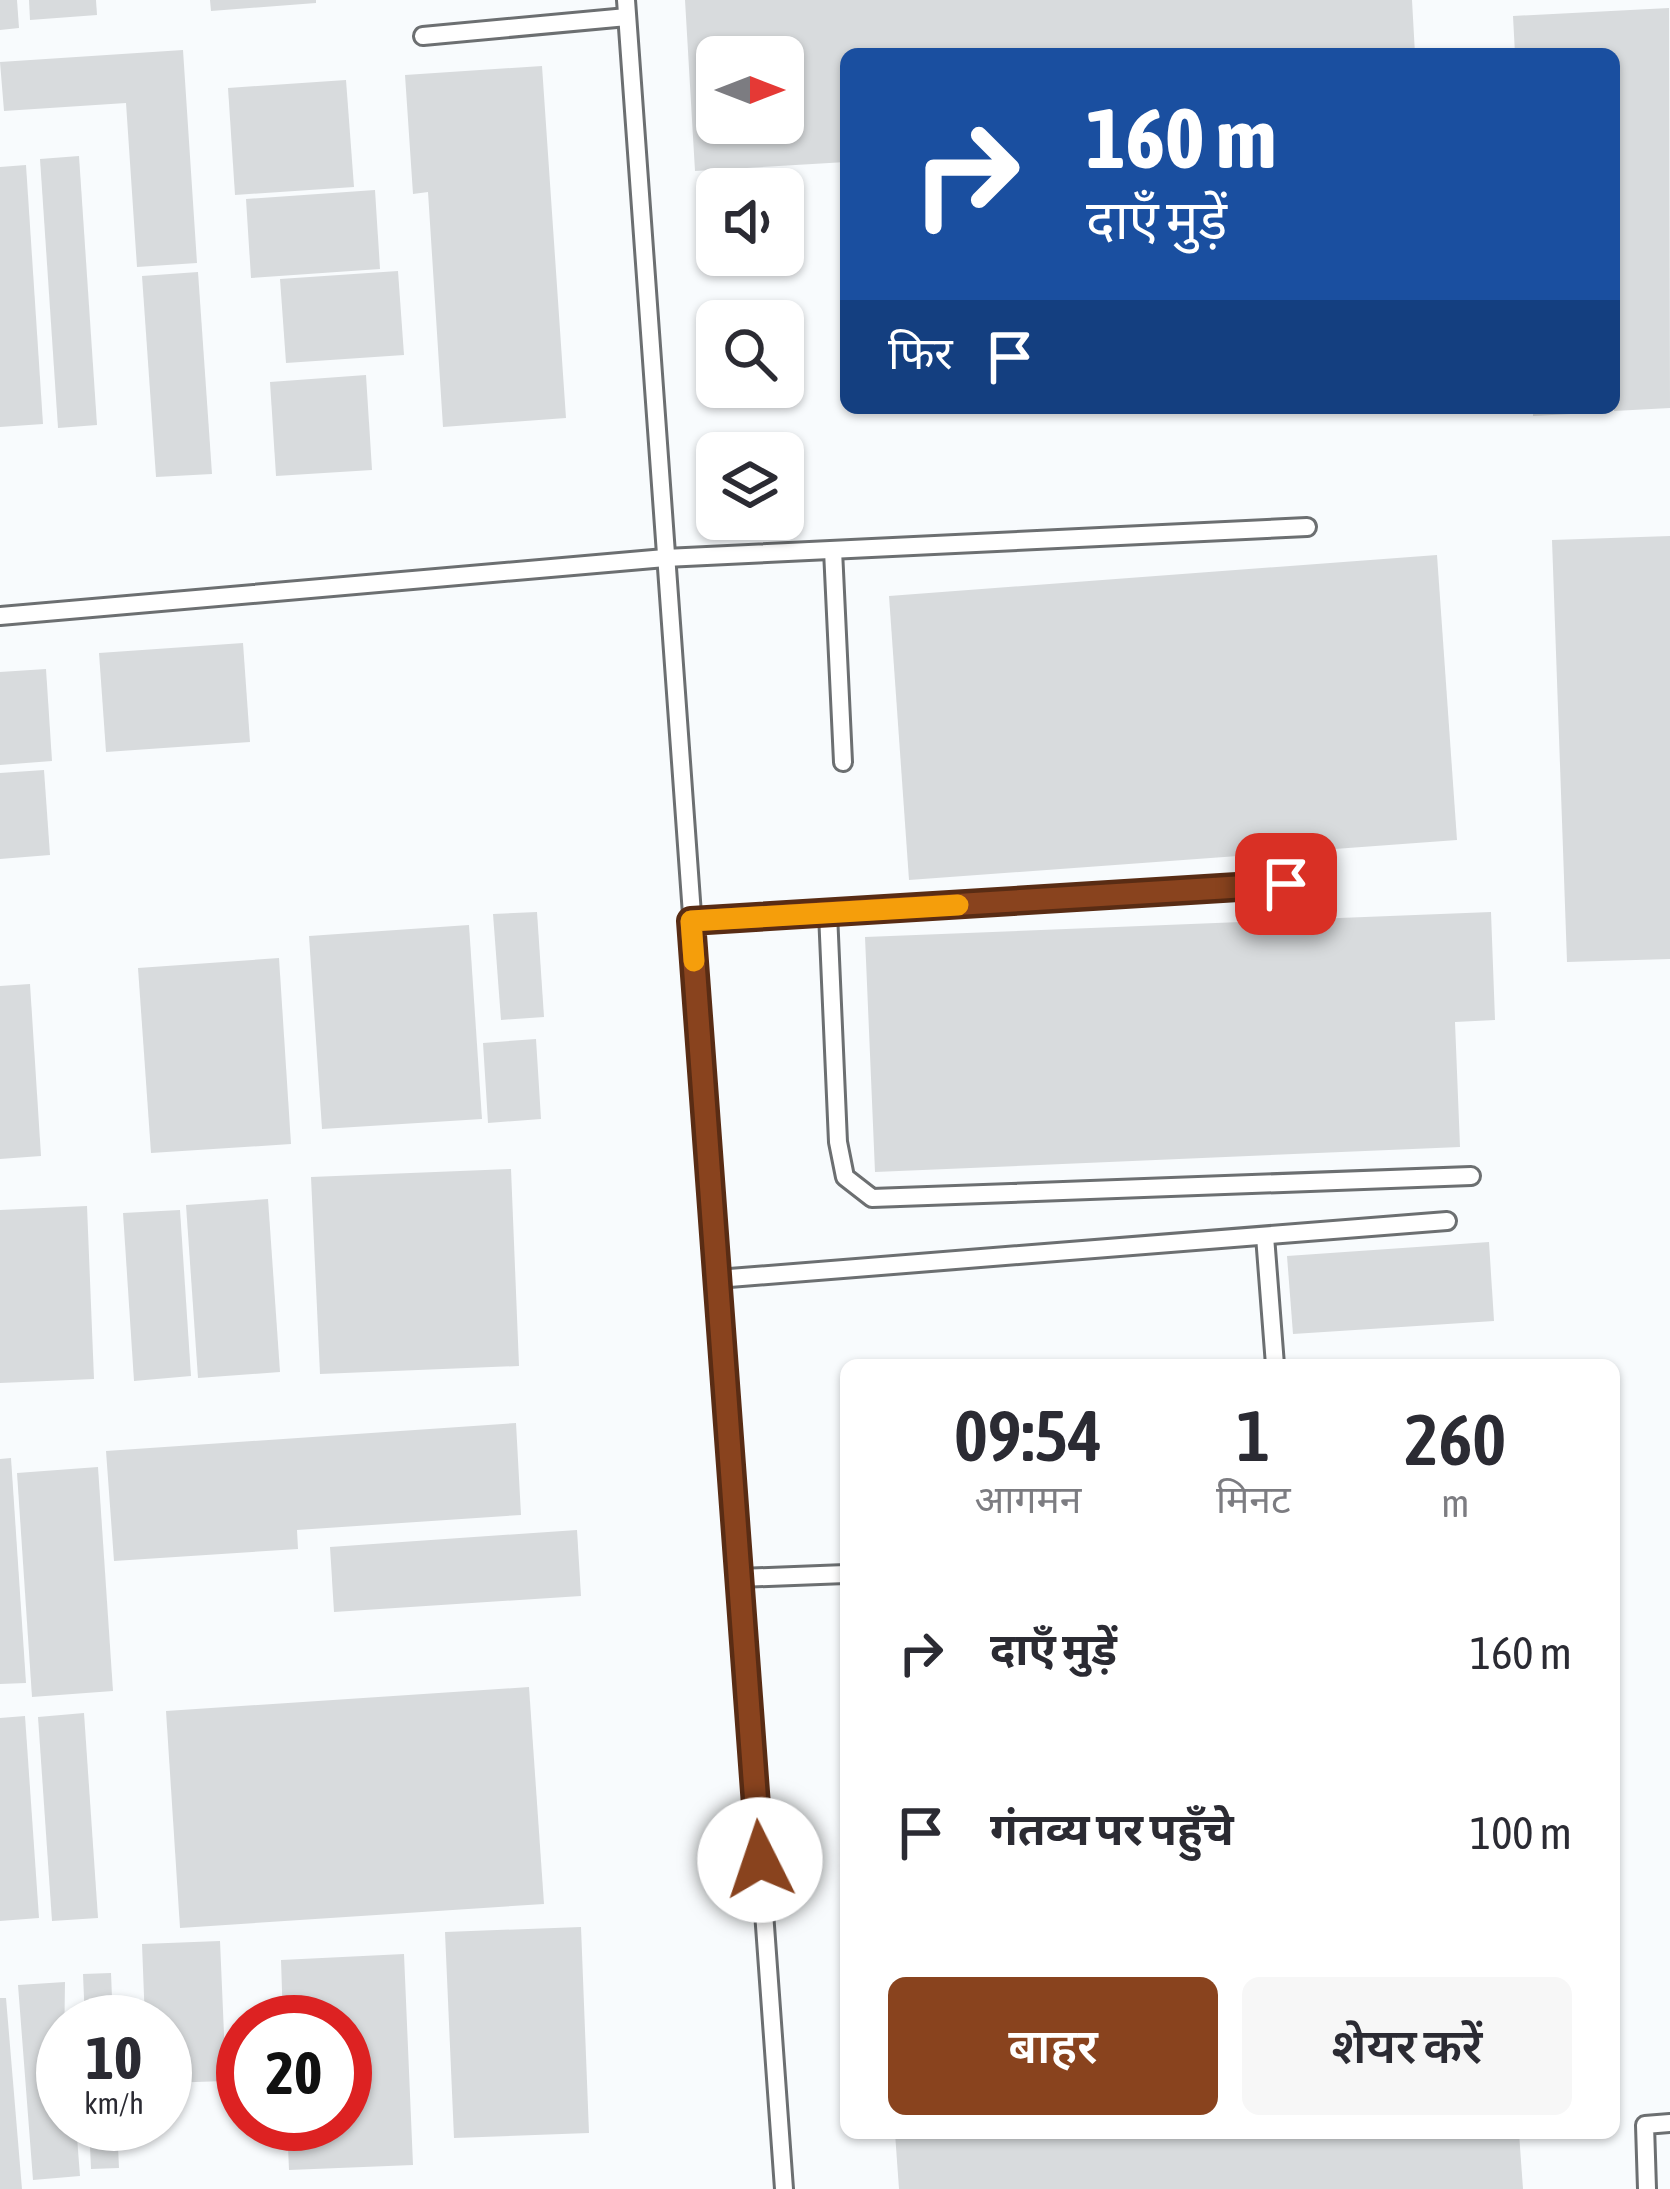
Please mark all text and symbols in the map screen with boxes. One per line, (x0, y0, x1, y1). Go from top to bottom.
north arrow (696, 36, 804, 144)
map controls (696, 36, 804, 540)
text: 160 m (1086, 90, 1276, 186)
icon: right (888, 96, 1044, 252)
button: sound (696, 168, 804, 276)
text: दाएँ मुड़ें (1086, 189, 1227, 250)
button: search (696, 300, 804, 408)
icon: arrive (977, 324, 1043, 390)
text: फिर (888, 327, 953, 379)
button: layers (696, 432, 804, 540)
pin (1235, 833, 1337, 935)
icon: arrive (1253, 851, 1319, 917)
text: 09:54 (954, 1394, 1102, 1476)
text: 1 (1236, 1394, 1270, 1476)
text: 260 (1405, 1398, 1506, 1480)
text: आगमन (975, 1477, 1081, 1521)
text: मिनट (1216, 1477, 1291, 1521)
text: m (1441, 1481, 1469, 1525)
icon: right (888, 1620, 954, 1686)
text: दाएँ मुड़ें (990, 1623, 1117, 1675)
text: 160 m (1470, 1627, 1572, 1679)
position arrow (697, 1797, 823, 1923)
icon: arrive (888, 1800, 954, 1866)
text: गंतव्य पर पहुँचे (990, 1803, 1234, 1855)
text: 100 m (1470, 1807, 1572, 1859)
button: बाहर (888, 1977, 1218, 2115)
button: शेयर करें (1242, 1977, 1572, 2115)
speed limit sign: 20 (216, 1995, 372, 2151)
text: 10 (86, 2023, 142, 2092)
text: km/h (84, 2086, 144, 2120)

